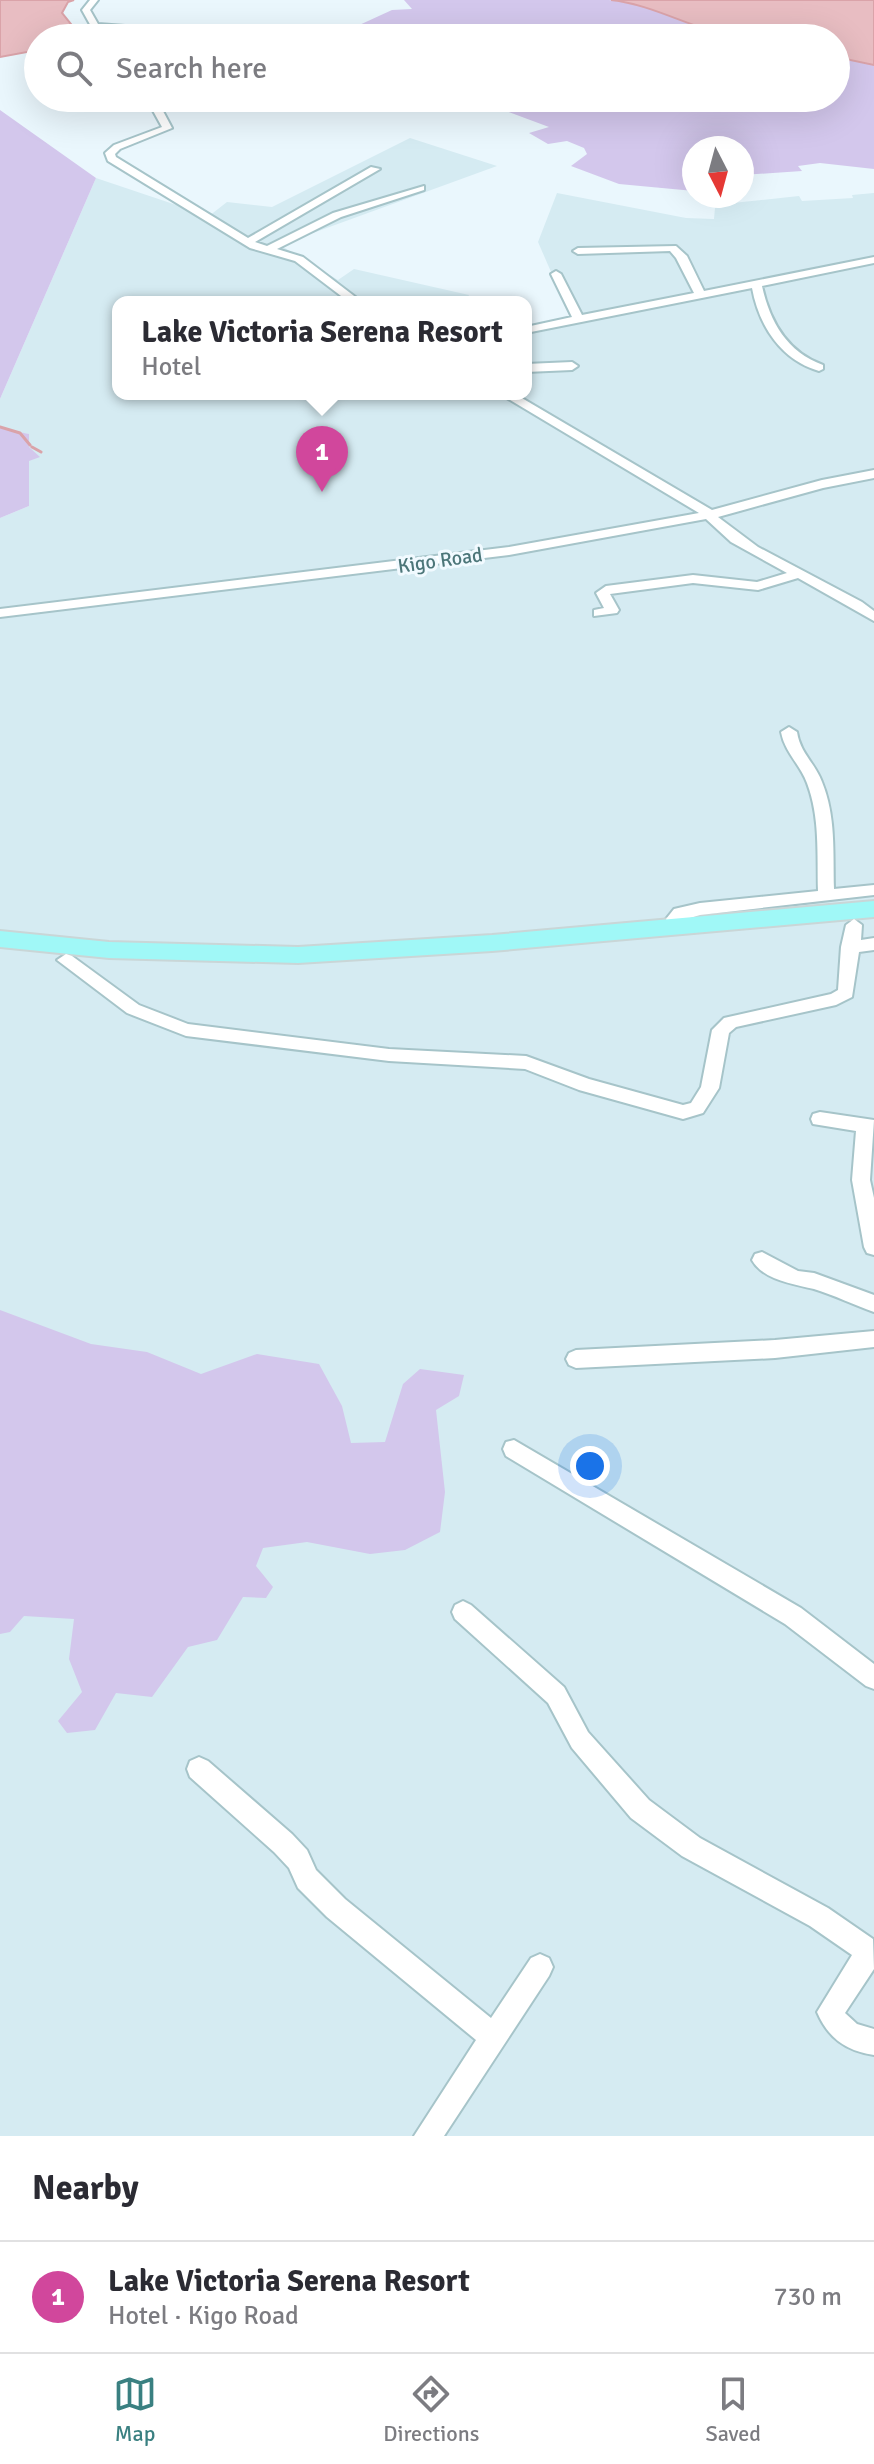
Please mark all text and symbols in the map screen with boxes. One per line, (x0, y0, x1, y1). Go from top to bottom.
search box (24, 24, 850, 112)
icon: search (52, 46, 96, 90)
text: Search here (116, 50, 267, 87)
north arrow (682, 136, 754, 208)
popup (112, 296, 532, 400)
text: Lake Victoria Serena Resort (141, 314, 503, 351)
text: Hotel (141, 351, 201, 383)
pin: 1 (296, 426, 348, 492)
street label: Kigo Road (396, 542, 484, 579)
your location (570, 1446, 610, 1486)
text: Nearby (32, 2167, 139, 2209)
text: Lake Victoria Serena Resort (108, 2263, 470, 2300)
text: 1 (51, 2281, 65, 2313)
text: 730 m (773, 2281, 842, 2313)
text: Hotel · Kigo Road (108, 2300, 299, 2332)
tab: Map (113, 2372, 157, 2447)
tab: Directions (383, 2372, 479, 2447)
tab: Saved (706, 2372, 761, 2447)

